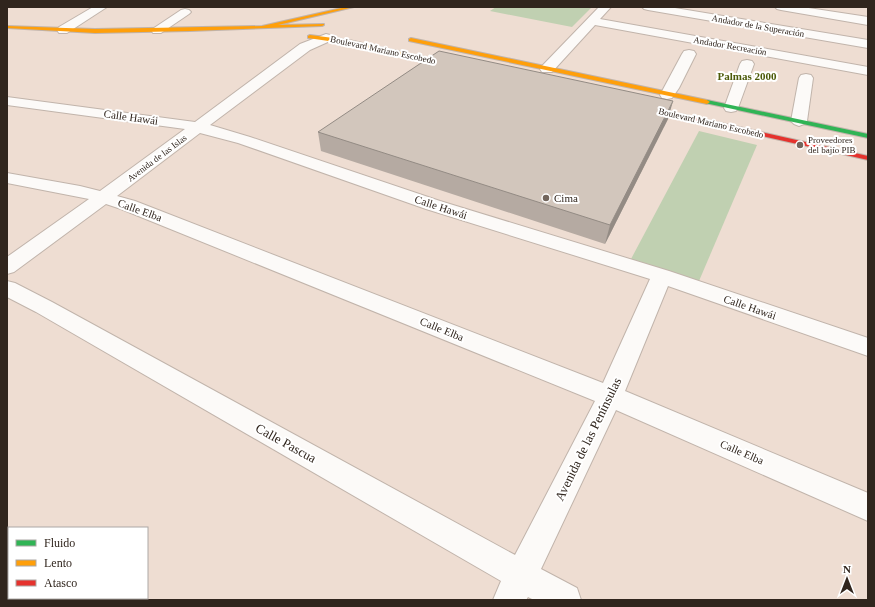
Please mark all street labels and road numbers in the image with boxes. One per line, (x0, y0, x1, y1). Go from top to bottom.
street label: Andador de la Superación (711, 13, 806, 39)
street label: Boulevard Mariano Escobedo (329, 34, 437, 66)
street label: Andador Recreación (693, 35, 768, 57)
street label: Boulevard Mariano Escobedo (658, 106, 765, 140)
street label: Calle Hawái (103, 107, 159, 127)
street label: Avenida de las Islas (125, 132, 189, 184)
street label: Calle Hawái (413, 193, 469, 221)
street label: Calle Elba (116, 196, 164, 224)
street label: Calle Hawái (722, 292, 778, 322)
street label: Calle Elba (418, 315, 466, 343)
street label: Avenida de las Penínsulas (552, 375, 624, 503)
street label: Calle Pascua (253, 420, 319, 466)
street label: Calle Elba (718, 437, 766, 467)

